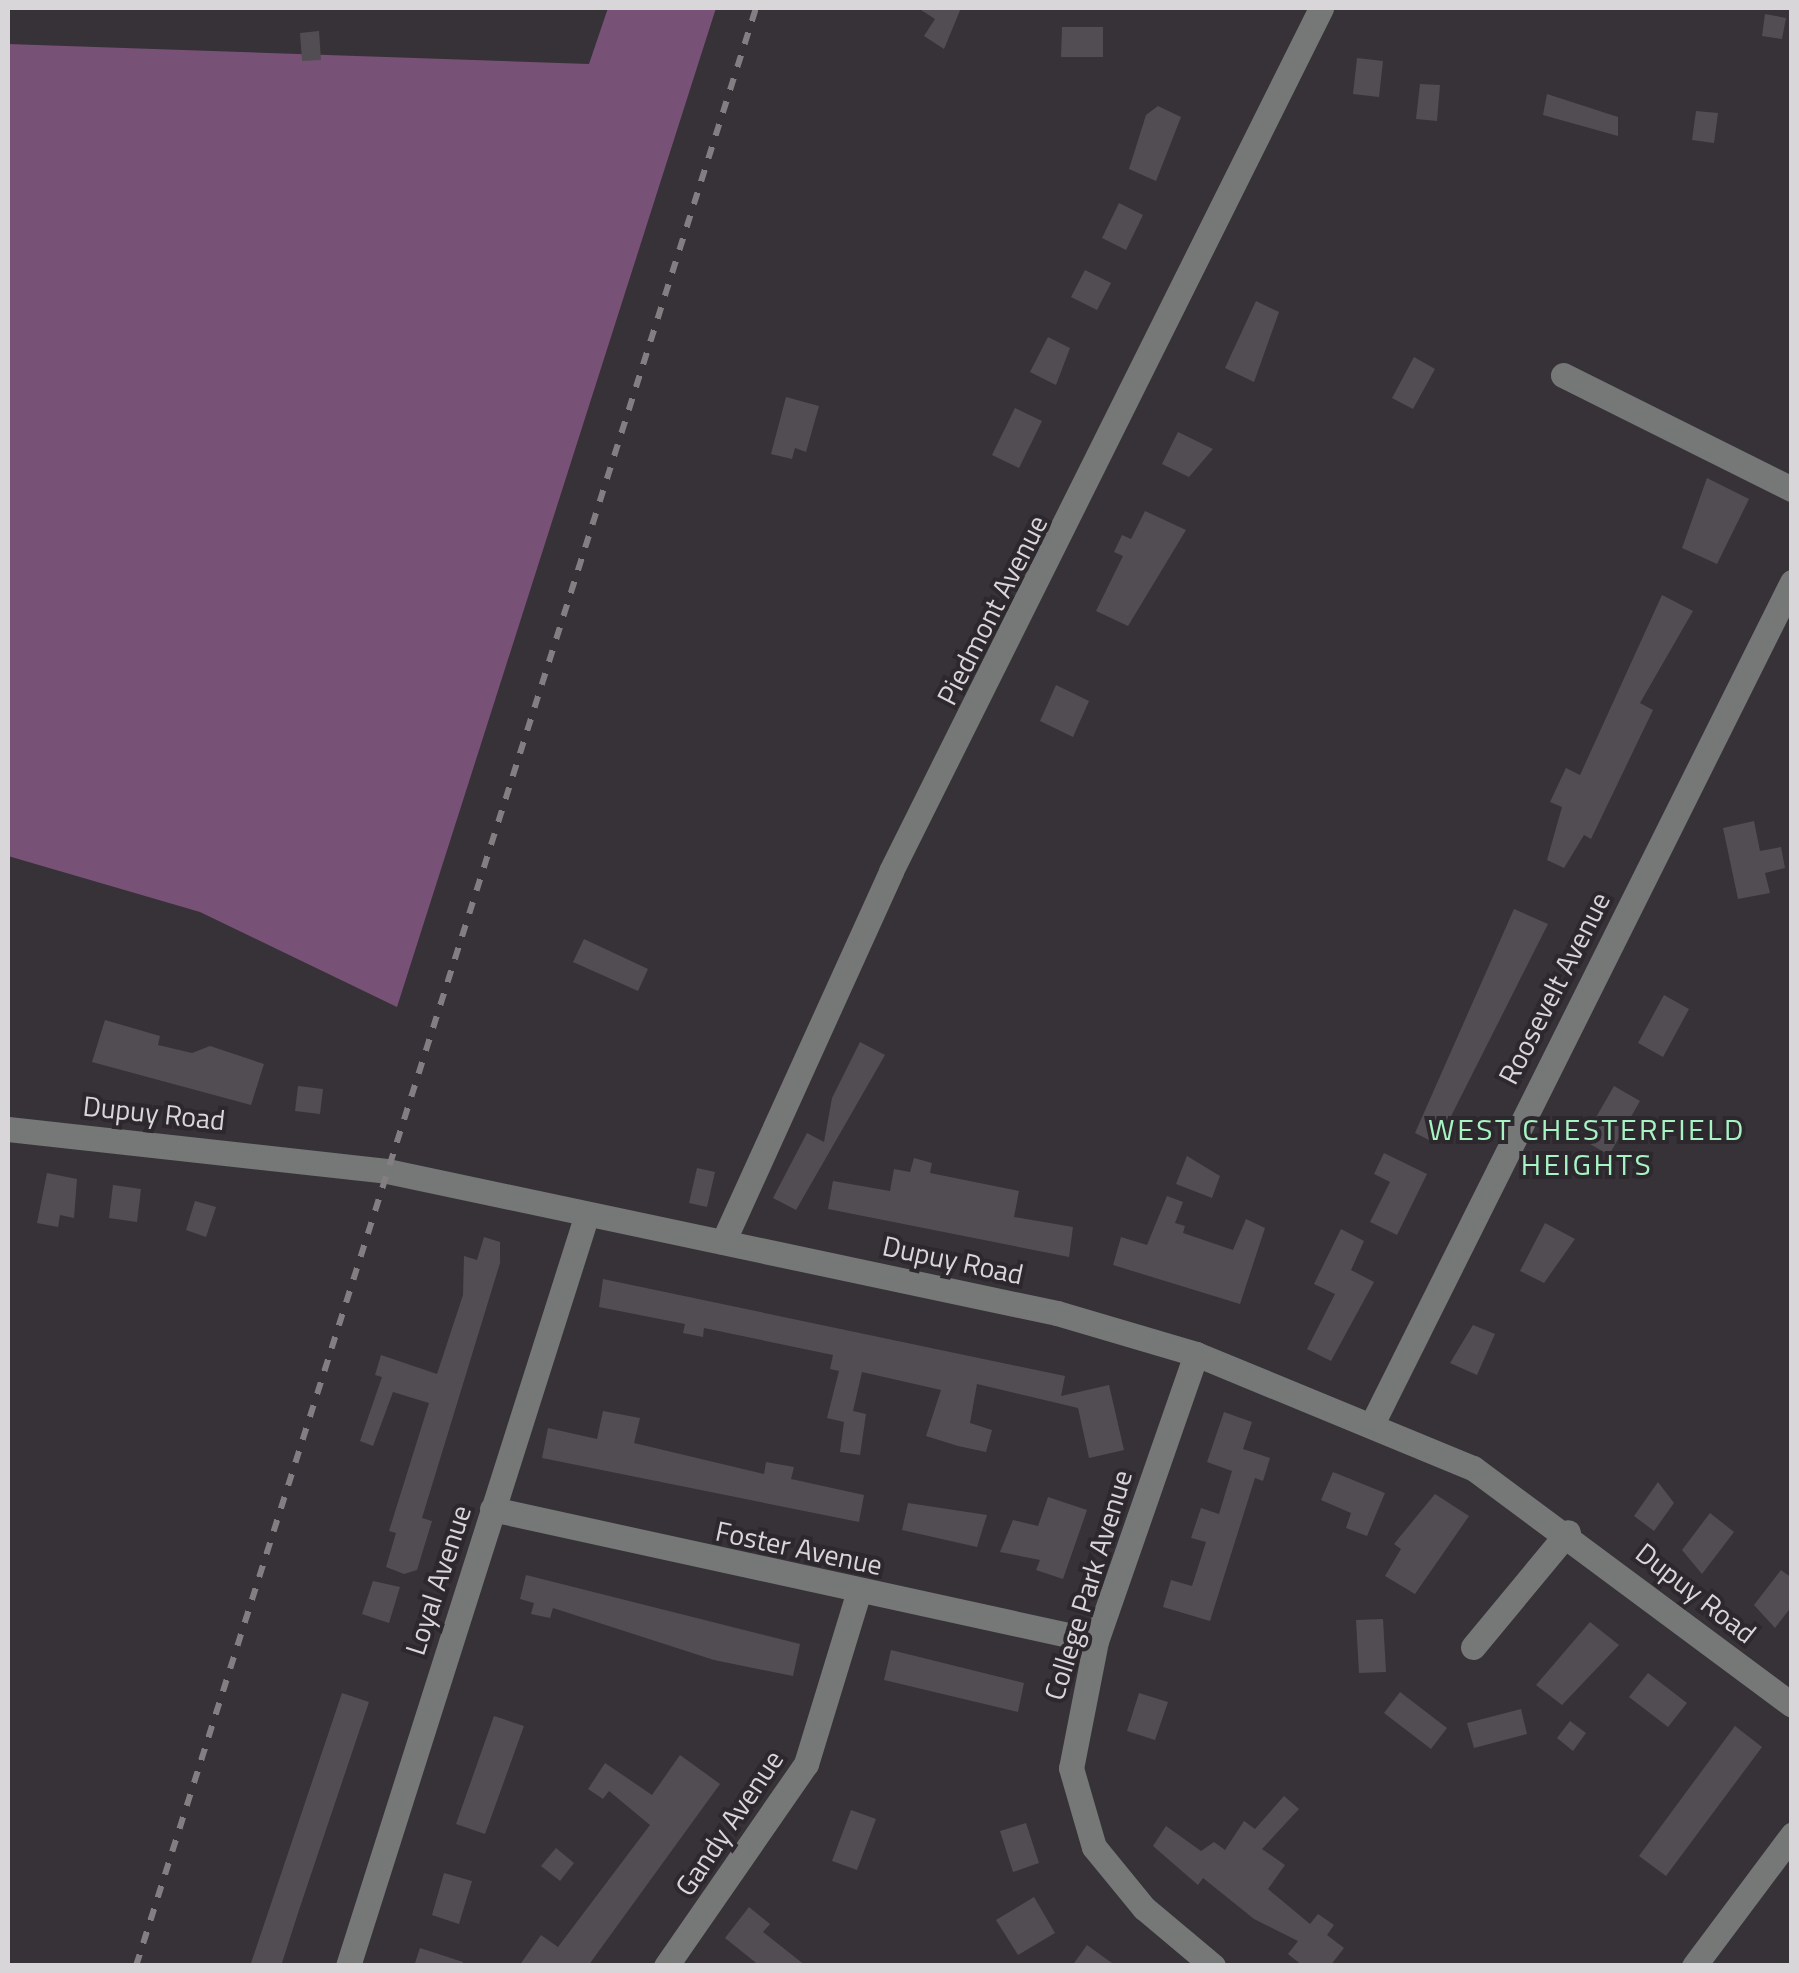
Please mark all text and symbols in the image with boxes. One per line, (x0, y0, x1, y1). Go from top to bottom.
street label: Piedmont Avenue (930, 510, 1054, 710)
street label: Roosevelt Avenue (1491, 886, 1617, 1090)
street label: Dupuy Road (81, 1089, 227, 1137)
district label: WEST CHESTERFIELD HEIGHTS (1428, 1111, 1746, 1182)
street label: Dupuy Road (880, 1229, 1026, 1291)
street label: College Park Avenue (1037, 1466, 1139, 1704)
street label: Loyal Avenue (398, 1501, 478, 1659)
street label: Foster Avenue (713, 1514, 885, 1582)
street label: Dupuy Road (1629, 1536, 1763, 1650)
street label: Gandy Avenue (668, 1744, 790, 1902)

